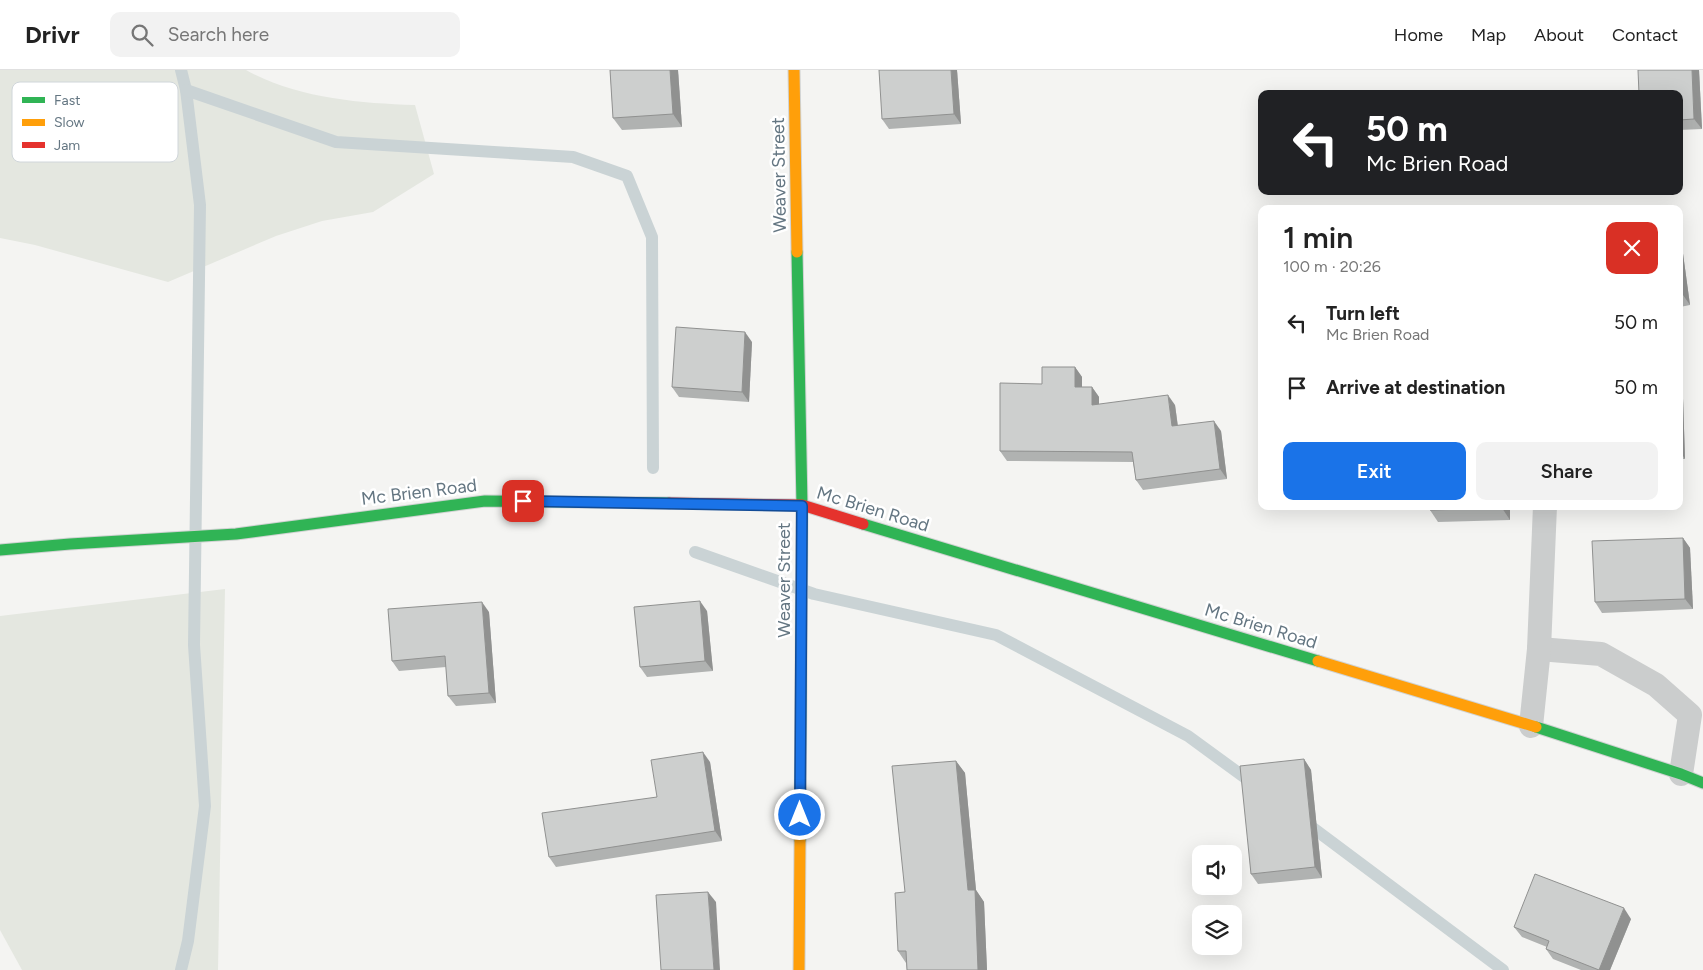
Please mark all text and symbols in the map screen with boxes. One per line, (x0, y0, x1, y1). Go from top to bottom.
search box (110, 12, 460, 57)
text: Drivr (25, 20, 80, 49)
icon: search (128, 21, 156, 49)
text: Search here (168, 23, 269, 46)
text: Home (1394, 24, 1443, 46)
text: Map (1471, 24, 1506, 46)
text: About (1534, 24, 1584, 46)
text: Contact (1612, 24, 1678, 46)
legend (12, 82, 178, 162)
text: Fast (54, 92, 80, 109)
text: 50 m (1366, 108, 1448, 150)
icon: left (1283, 110, 1348, 175)
text: Slow (54, 114, 85, 131)
street label: Weaver Street (767, 117, 791, 233)
text: Jam (54, 137, 80, 154)
text: Mc Brien Road (1366, 150, 1508, 177)
text: 1 min (1283, 219, 1353, 256)
button: close (1606, 222, 1658, 274)
text: 100 m · 20:26 (1283, 257, 1381, 276)
text: Turn left (1326, 302, 1400, 325)
icon: left (1283, 309, 1311, 337)
text: 50 m (1614, 311, 1658, 334)
text: Mc Brien Road (1326, 325, 1430, 344)
icon: arrive (1283, 374, 1311, 402)
text: Arrive at destination (1326, 376, 1505, 399)
text: 50 m (1614, 376, 1658, 399)
button: Exit (1283, 442, 1466, 500)
button: Share (1476, 442, 1658, 500)
street label: Mc Brien Road (360, 474, 478, 510)
pin (502, 480, 544, 522)
street label: Mc Brien Road (814, 481, 932, 537)
icon: arrive (509, 487, 537, 515)
street label: Weaver Street (773, 522, 795, 638)
street label: Mc Brien Road (1202, 598, 1320, 654)
position arrow (773, 788, 825, 840)
map controls (1192, 845, 1242, 955)
button: sound (1192, 845, 1242, 895)
button: layers (1192, 905, 1242, 955)

